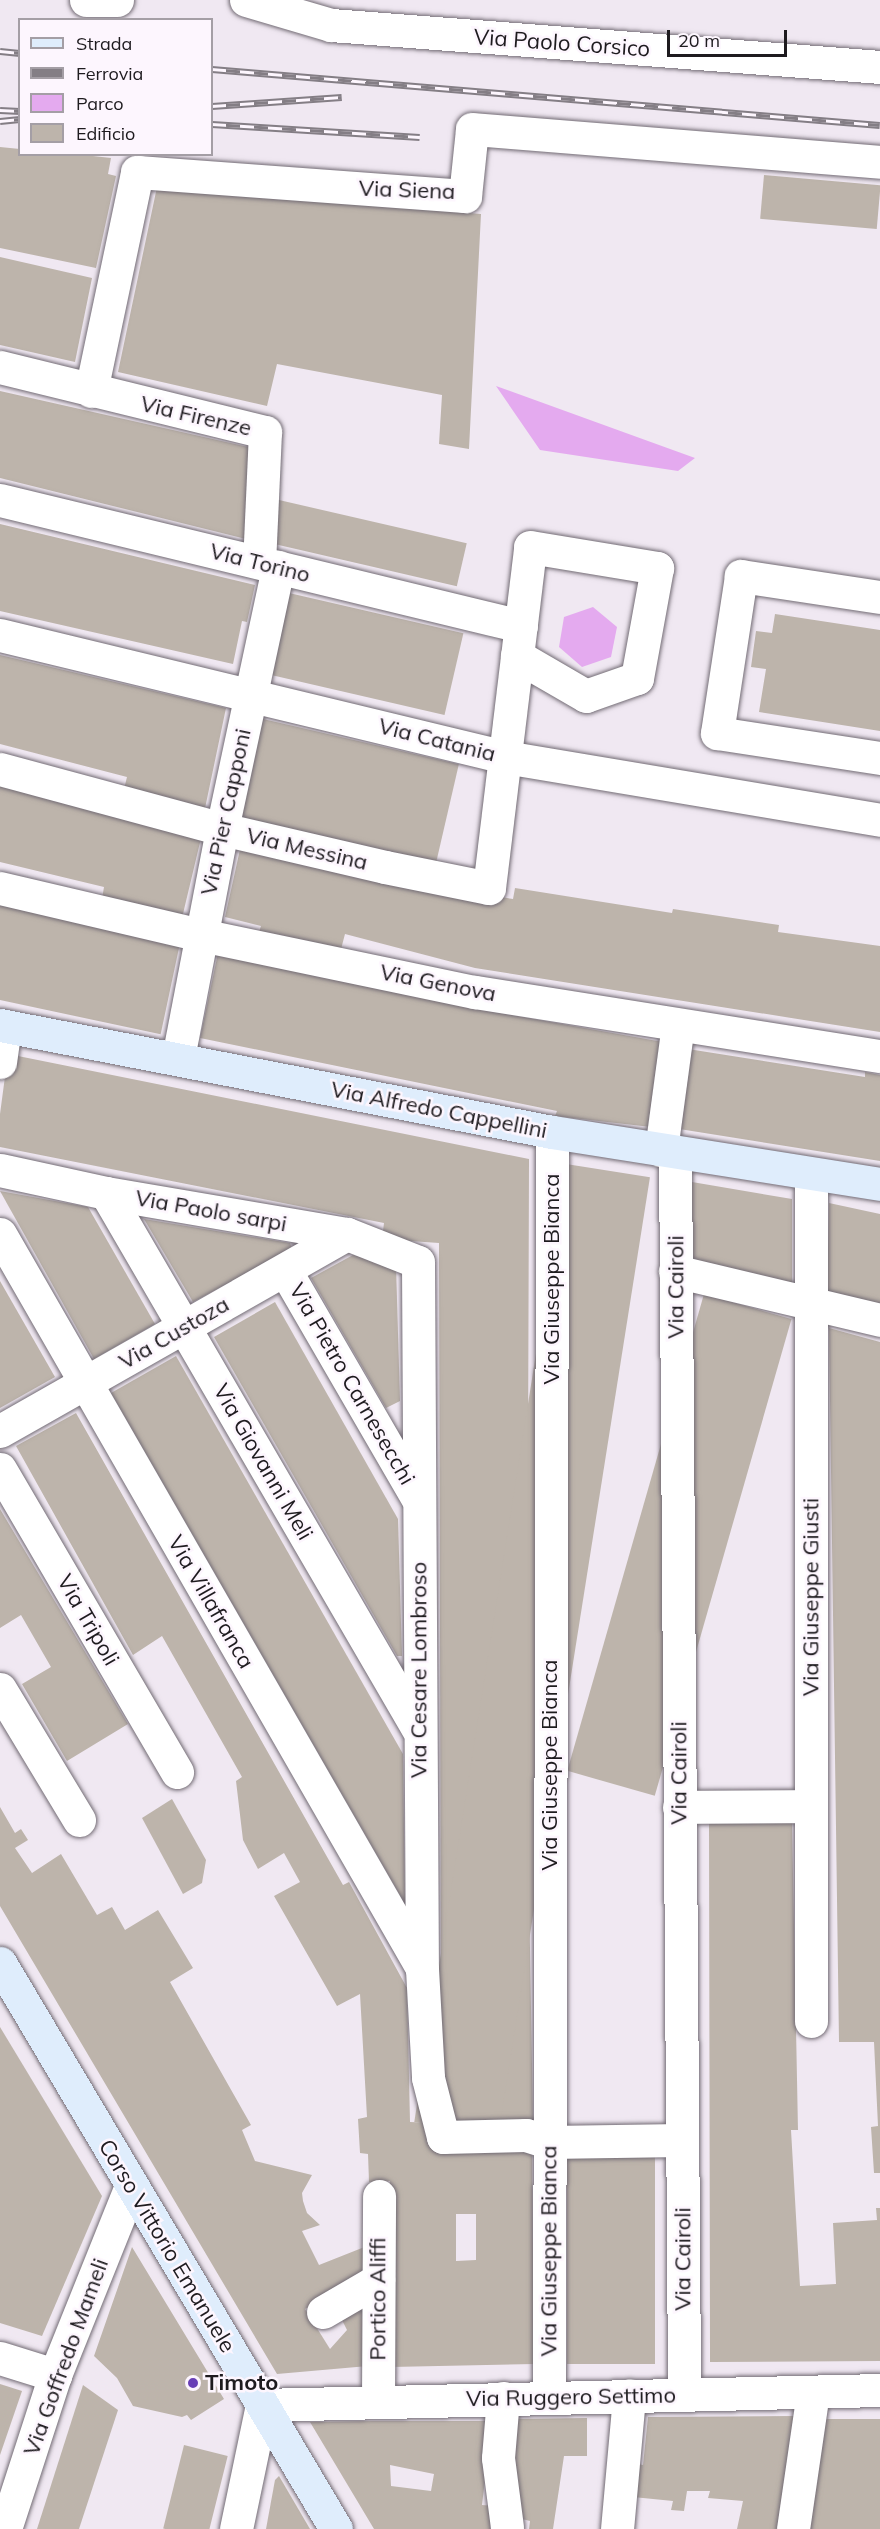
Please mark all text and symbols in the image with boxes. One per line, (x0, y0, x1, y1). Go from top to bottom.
legend (18, 18, 213, 156)
scale bar (670, 18, 790, 56)
street label: Via Paolo Corsico (473, 24, 651, 62)
text: 20 m (678, 29, 720, 52)
text: Strada (76, 32, 132, 55)
text: Ferrovia (76, 62, 143, 85)
text: Parco (76, 92, 124, 115)
text: Edificio (76, 122, 135, 145)
street label: Via Siena (358, 175, 456, 205)
street label: Via Firenze (138, 390, 254, 442)
street label: Via Torino (207, 538, 313, 588)
street label: Via Catania (376, 713, 498, 767)
street label: Via Pier Capponi (195, 726, 257, 898)
street label: Via Messina (244, 822, 370, 876)
street label: Via Genova (378, 959, 498, 1007)
street label: Via Alfredo Cappellini (329, 1076, 549, 1144)
street label: Via Giuseppe Bianca (539, 1174, 565, 1384)
street label: Via Paolo sarpi (133, 1185, 289, 1237)
street label: Via Cairoli (663, 1235, 689, 1339)
street label: Via Pietro Carnesecchi (284, 1279, 420, 1489)
street label: Via Custoza (114, 1291, 234, 1375)
street label: Via Giovanni Meli (208, 1379, 318, 1545)
street label: Via Giuseppe Giusti (798, 1498, 824, 1696)
street label: Via Villafranca (162, 1531, 260, 1673)
street label: Via Cesare Lombroso (406, 1562, 432, 1778)
street label: Via Tripoli (51, 1570, 125, 1670)
street label: Via Giuseppe Bianca (537, 1660, 563, 1870)
street label: Via Cairoli (666, 1721, 692, 1825)
street label: Corso Vittorio Emanuele (93, 2135, 241, 2357)
street label: Via Giuseppe Bianca (536, 2146, 562, 2356)
street label: Via Cairoli (670, 2207, 696, 2311)
street label: Portico Aliffi (365, 2237, 391, 2361)
street label: Via Goffredo Mameli (18, 2255, 114, 2459)
place label: Timoto (205, 2370, 278, 2396)
marker: Timoto (186, 2376, 200, 2390)
street label: Via Ruggero Settimo (466, 2382, 676, 2412)

